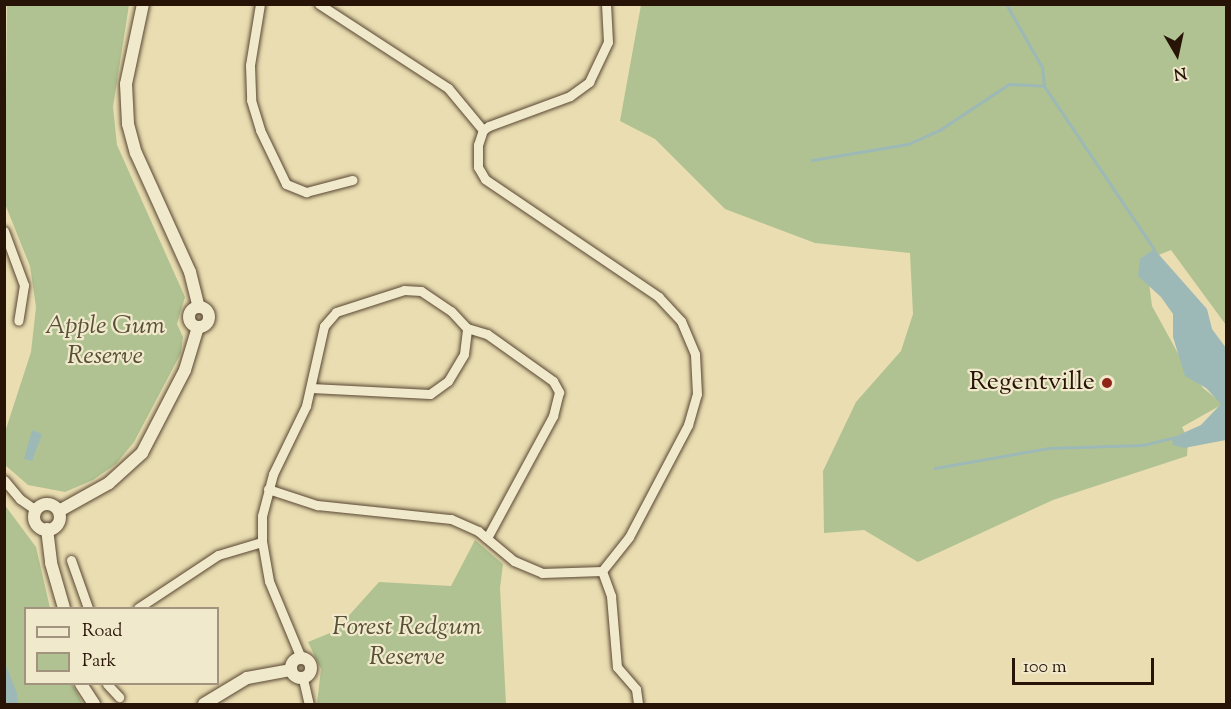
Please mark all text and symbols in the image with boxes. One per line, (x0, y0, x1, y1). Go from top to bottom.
north arrow (1147, 24, 1207, 84)
text: N (1172, 60, 1188, 85)
park label: Apple Gum Reserve (45, 311, 165, 372)
place label: Regentville (969, 367, 1095, 399)
marker: Regentville (1100, 376, 1114, 390)
legend (24, 607, 219, 685)
park label: Forest Redgum Reserve (332, 612, 482, 674)
text: Road (82, 619, 122, 645)
scale bar (1015, 646, 1158, 684)
text: Park (82, 649, 116, 675)
text: 100 m (1023, 655, 1067, 681)

